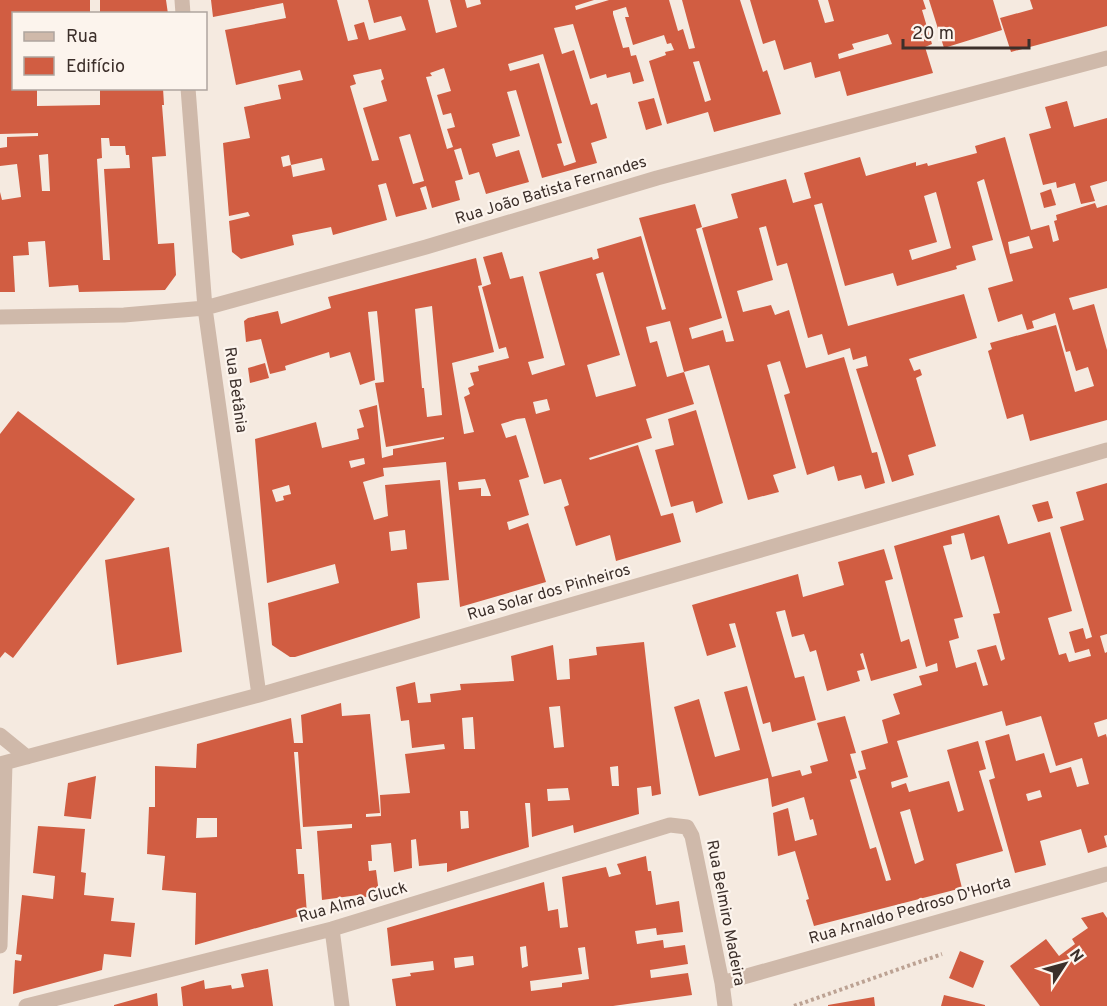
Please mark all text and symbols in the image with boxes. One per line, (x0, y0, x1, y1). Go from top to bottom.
legend (12, 12, 207, 90)
scale bar (903, 12, 1029, 50)
text: 20 m (912, 23, 954, 46)
text: Rua (66, 26, 97, 49)
text: Edifício (66, 56, 125, 79)
street label: Rua João Batista Fernandes (453, 152, 649, 230)
street label: Rua Betânia (219, 346, 251, 434)
street label: Rua Solar dos Pinheiros (465, 560, 633, 626)
street label: Rua Belmiro Madeira (701, 838, 749, 988)
street label: Rua Arnaldo Pedroso D'Horta (807, 873, 1013, 949)
street label: Rua Alma Gluck (296, 878, 410, 928)
north arrow (1035, 934, 1095, 994)
text: N (1064, 946, 1087, 967)

